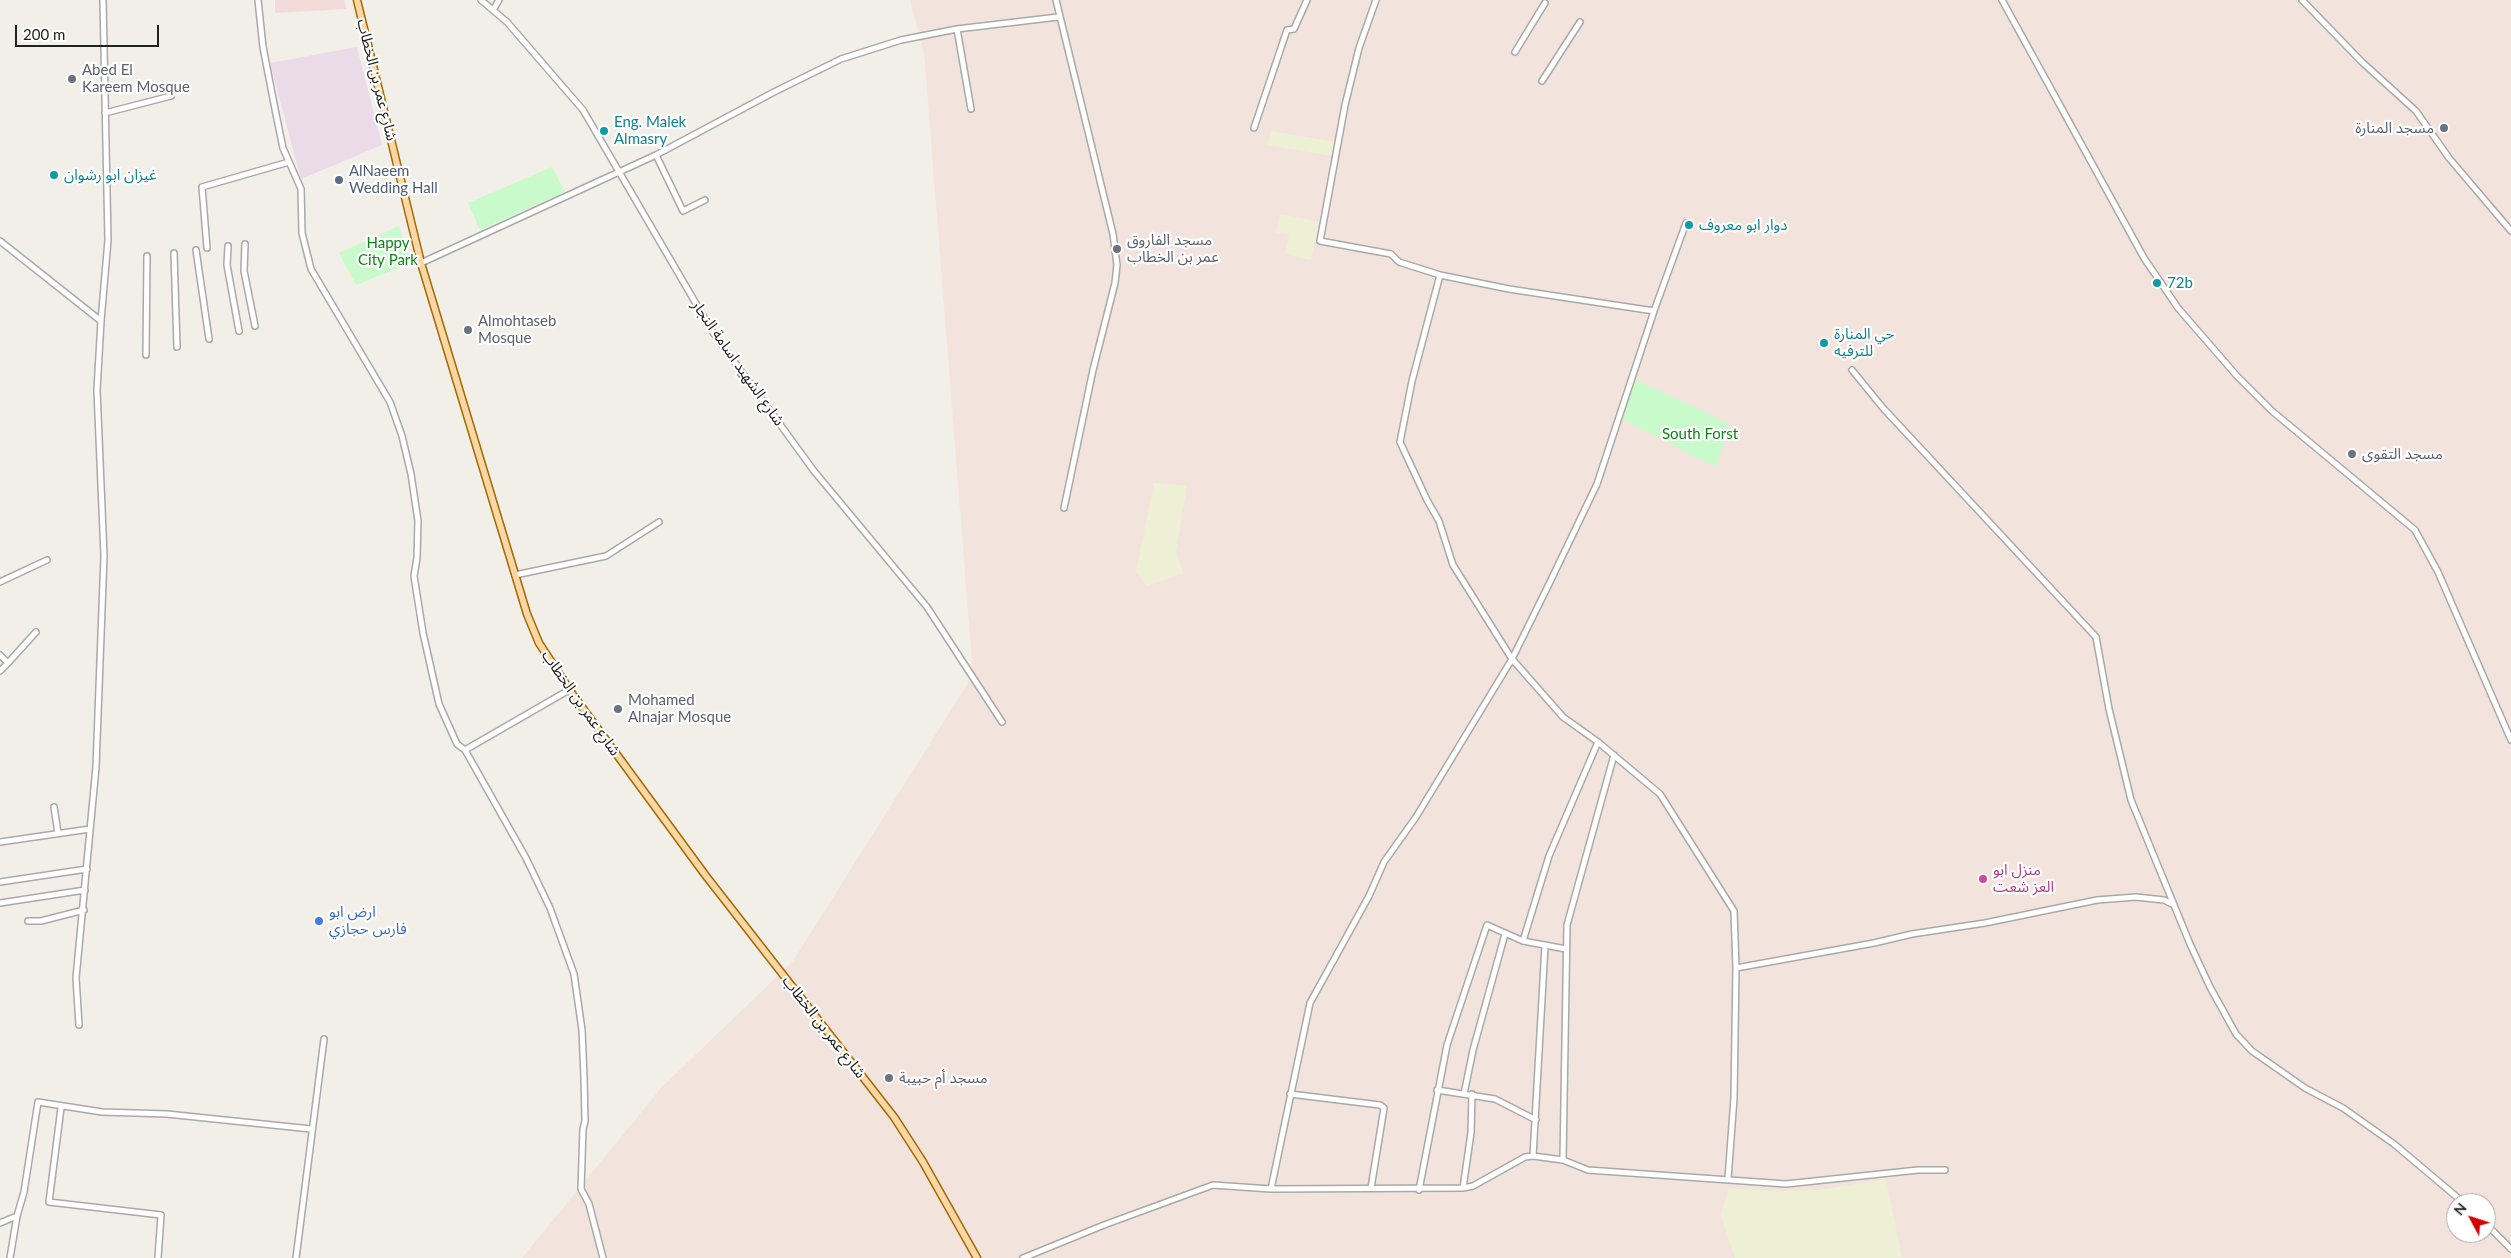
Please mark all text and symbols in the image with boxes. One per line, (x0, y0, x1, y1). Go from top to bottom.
scale bar (18, 15, 161, 47)
street label: شارع عمر بن الخطاب (353, 17, 401, 143)
text: 200 m (23, 25, 65, 43)
place label: Abed El Kareem Mosque (82, 61, 190, 96)
marker: Abed El Kareem Mosque (66, 73, 78, 85)
place label: Eng. Malek Almasry (614, 113, 686, 148)
place label: مسجد المنارة (2355, 119, 2434, 137)
marker: مسجد المنارة (2438, 122, 2450, 134)
marker: Eng. Malek Almasry (598, 125, 610, 137)
place label: AlNaeem Wedding Hall (349, 162, 438, 197)
place label: غيزان ابو رشوان (64, 166, 157, 184)
marker: غيزان ابو رشوان (48, 169, 60, 181)
marker: AlNaeem Wedding Hall (333, 174, 345, 186)
place label: دوار ابو معروف (1699, 216, 1787, 234)
marker: دوار ابو معروف (1683, 219, 1695, 231)
place label: مسجد الفاروق عمر بن الخطاب (1127, 231, 1219, 266)
park label: Happy City Park (358, 234, 418, 269)
marker: مسجد الفاروق عمر بن الخطاب (1111, 243, 1123, 255)
place label: 72b (2167, 274, 2193, 292)
marker: 72b (2151, 277, 2163, 289)
street label: شارع الشهيد اسامة النجار (688, 297, 788, 429)
place label: Almohtaseb Mosque (478, 312, 556, 347)
marker: Almohtaseb Mosque (462, 324, 474, 336)
place label: حي المنارة للترفيه (1834, 325, 1894, 360)
marker: حي المنارة للترفيه (1818, 337, 1830, 349)
park label: South Forst (1662, 425, 1738, 443)
place label: مسجد التقوى (2362, 445, 2443, 463)
marker: مسجد التقوى (2346, 448, 2358, 460)
street label: شارع عمر بن الخطاب (538, 647, 624, 759)
place label: Mohamed Alnajar Mosque (628, 691, 731, 726)
marker: Mohamed Alnajar Mosque (612, 703, 624, 715)
place label: منزل ابو العز شعت (1993, 861, 2054, 896)
marker: منزل ابو العز شعت (1977, 873, 1989, 885)
place label: ارض ابو فارس حجازي (329, 903, 407, 938)
marker: ارض ابو فارس حجازي (313, 915, 325, 927)
street label: شارع عمر بن الخطاب (778, 972, 870, 1082)
place label: مسجد أم حبيبة (899, 1069, 988, 1087)
marker: مسجد أم حبيبة (883, 1072, 895, 1084)
north arrow (2446, 1193, 2496, 1243)
text: N (2450, 1199, 2470, 1218)

